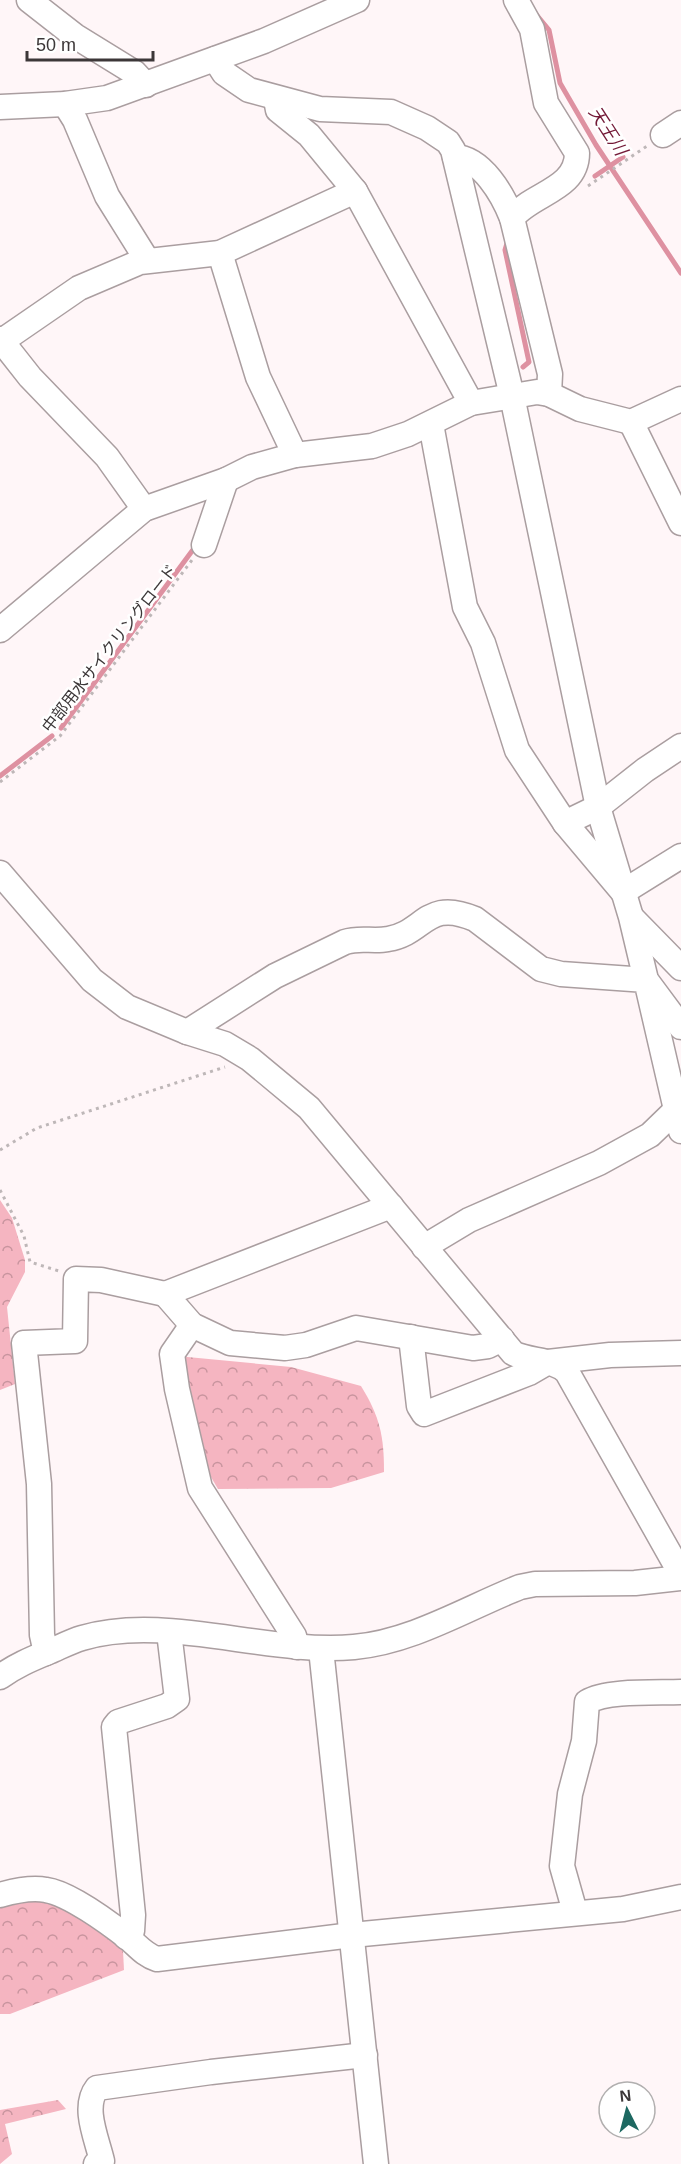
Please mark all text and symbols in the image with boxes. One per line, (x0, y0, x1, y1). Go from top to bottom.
scale bar (27, 24, 153, 62)
text: 50 m (36, 35, 76, 55)
water label: 天王川 (585, 103, 632, 161)
street label: 中部用水サイクリングロード (39, 561, 180, 735)
north arrow (597, 2080, 657, 2140)
text: N (619, 2087, 632, 2105)

